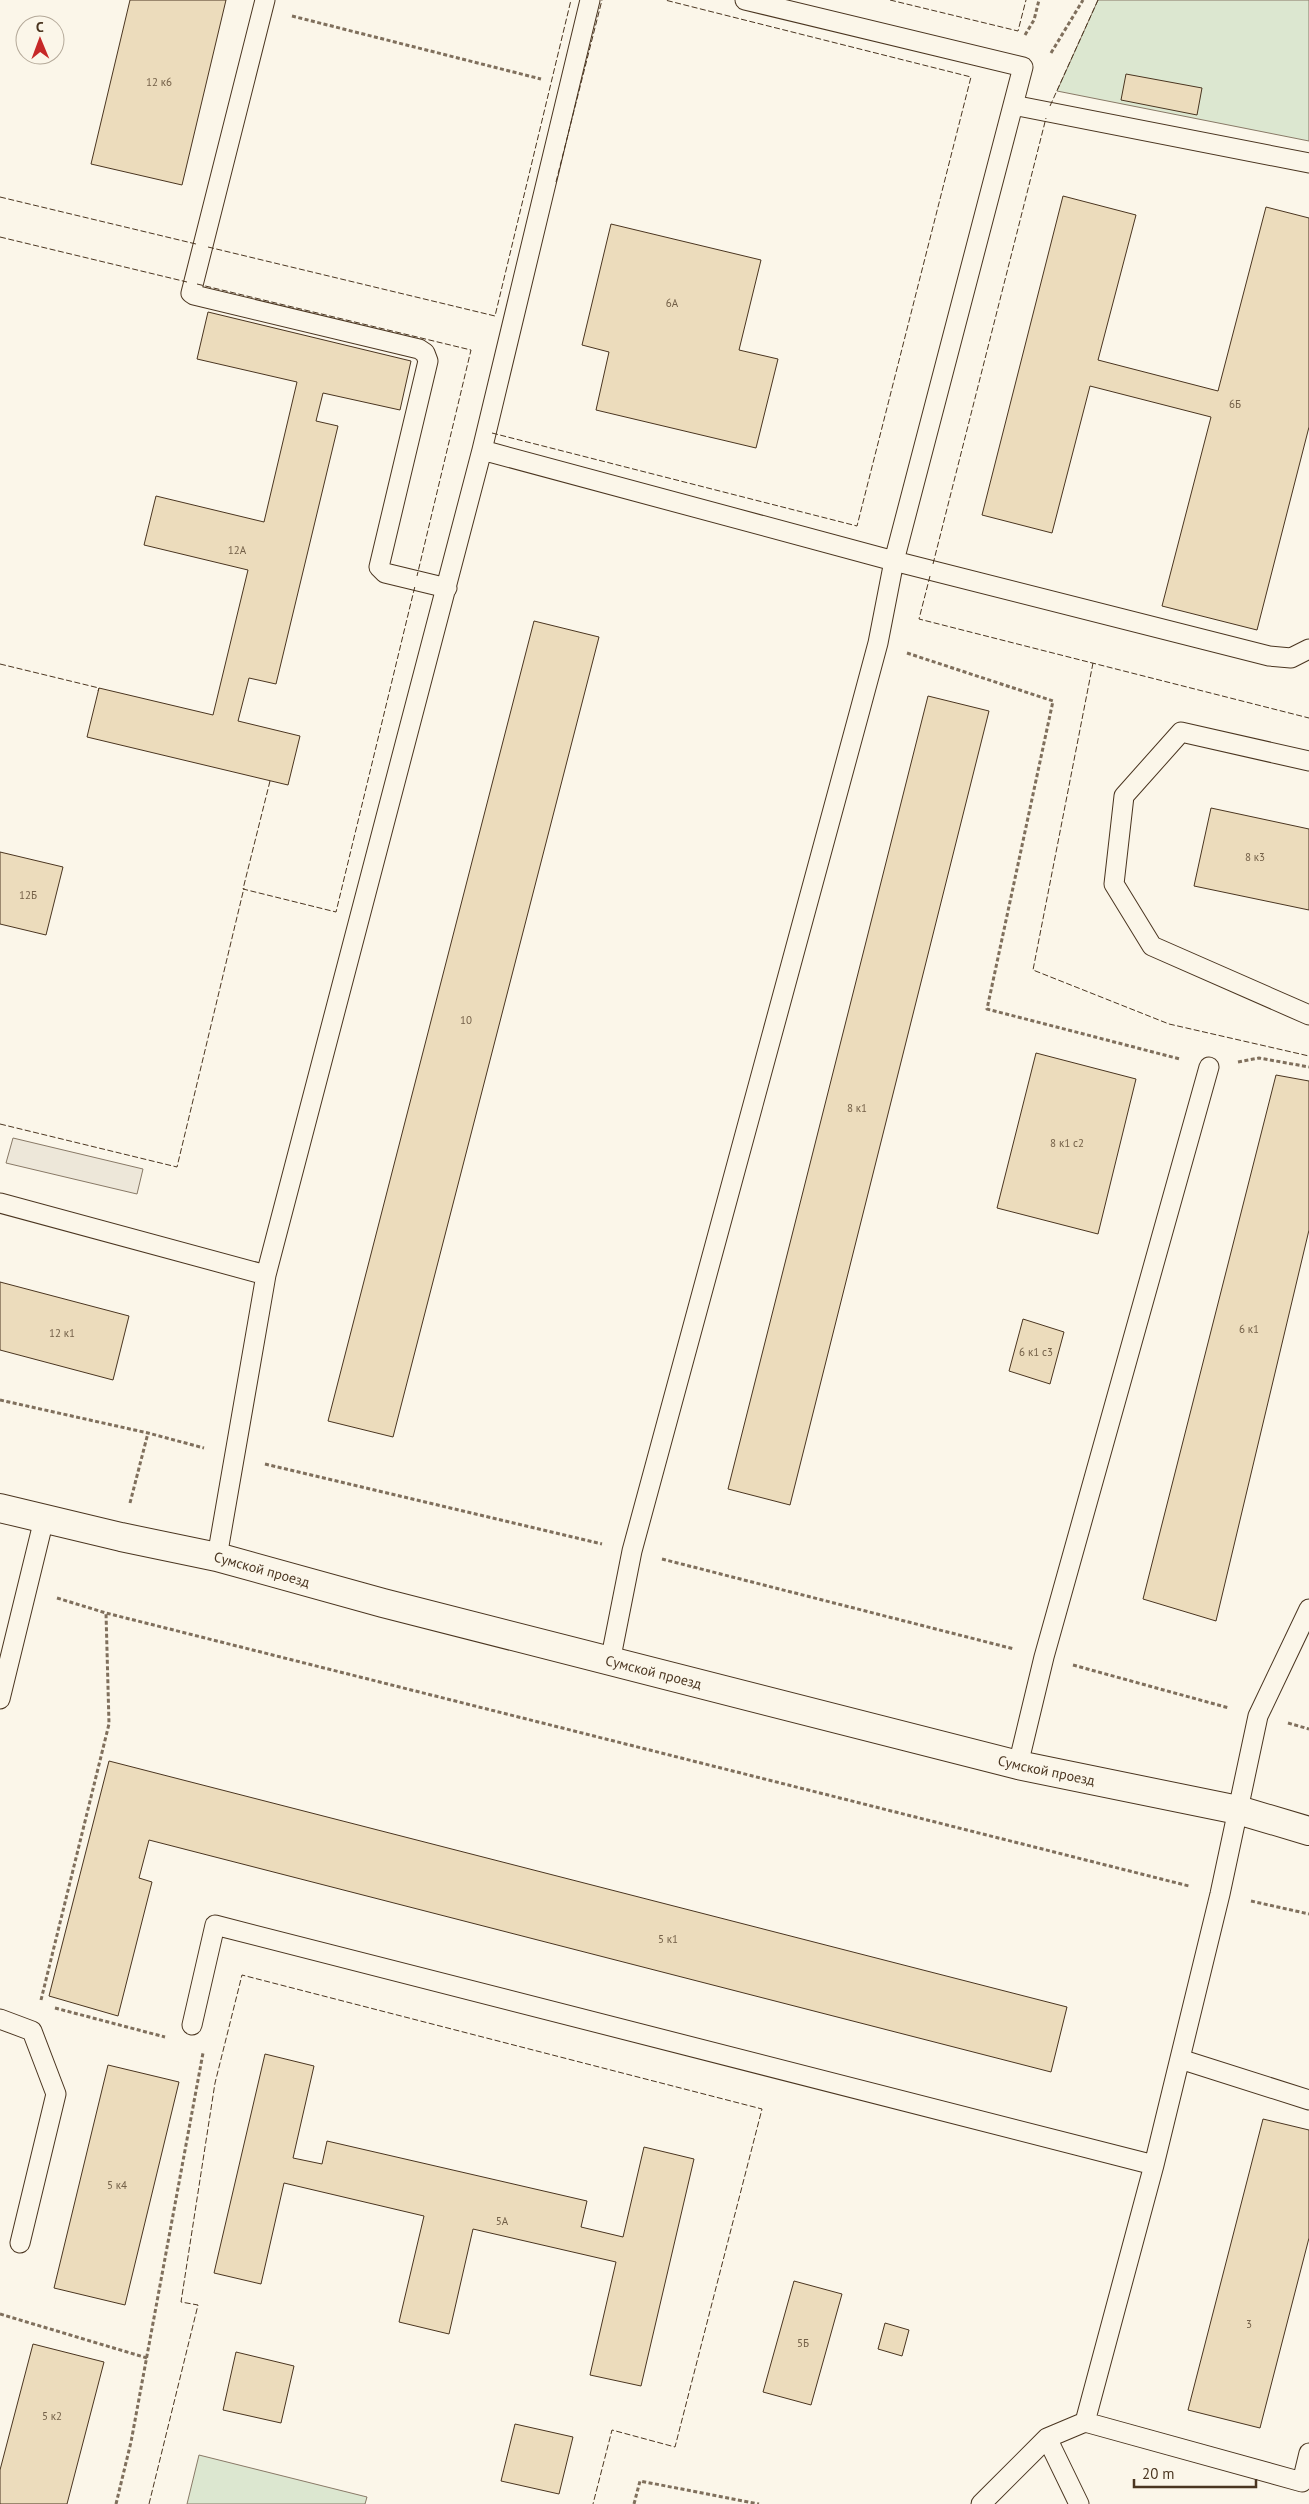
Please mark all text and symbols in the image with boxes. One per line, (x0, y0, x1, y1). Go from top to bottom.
north arrow (15, 15, 65, 65)
text: С (36, 18, 44, 36)
house number: 12 к6 (146, 75, 172, 89)
house number: 6А (666, 296, 679, 310)
house number: 6Б (1229, 397, 1241, 411)
house number: 12А (228, 543, 247, 557)
house number: 8 к3 (1245, 850, 1265, 864)
house number: 12Б (19, 888, 37, 902)
house number: 10 (460, 1013, 472, 1027)
house number: 8 к1 (847, 1101, 867, 1115)
house number: 8 к1 с2 (1050, 1136, 1084, 1150)
house number: 6 к1 (1239, 1322, 1259, 1336)
house number: 12 к1 (49, 1326, 75, 1340)
house number: 6 к1 с3 (1019, 1345, 1053, 1359)
street label: Сумской проезд (212, 1548, 312, 1591)
street label: Сумской проезд (604, 1651, 704, 1693)
street label: Сумской проезд (996, 1751, 1097, 1790)
house number: 5 к1 (658, 1932, 678, 1946)
house number: 5 к4 (107, 2178, 127, 2192)
house number: 5А (496, 2214, 509, 2228)
house number: 3 (1246, 2317, 1252, 2331)
house number: 5Б (797, 2336, 809, 2350)
house number: 5 к2 (42, 2409, 62, 2423)
scale bar (1134, 2456, 1256, 2488)
text: 20 m (1142, 2464, 1175, 2483)

